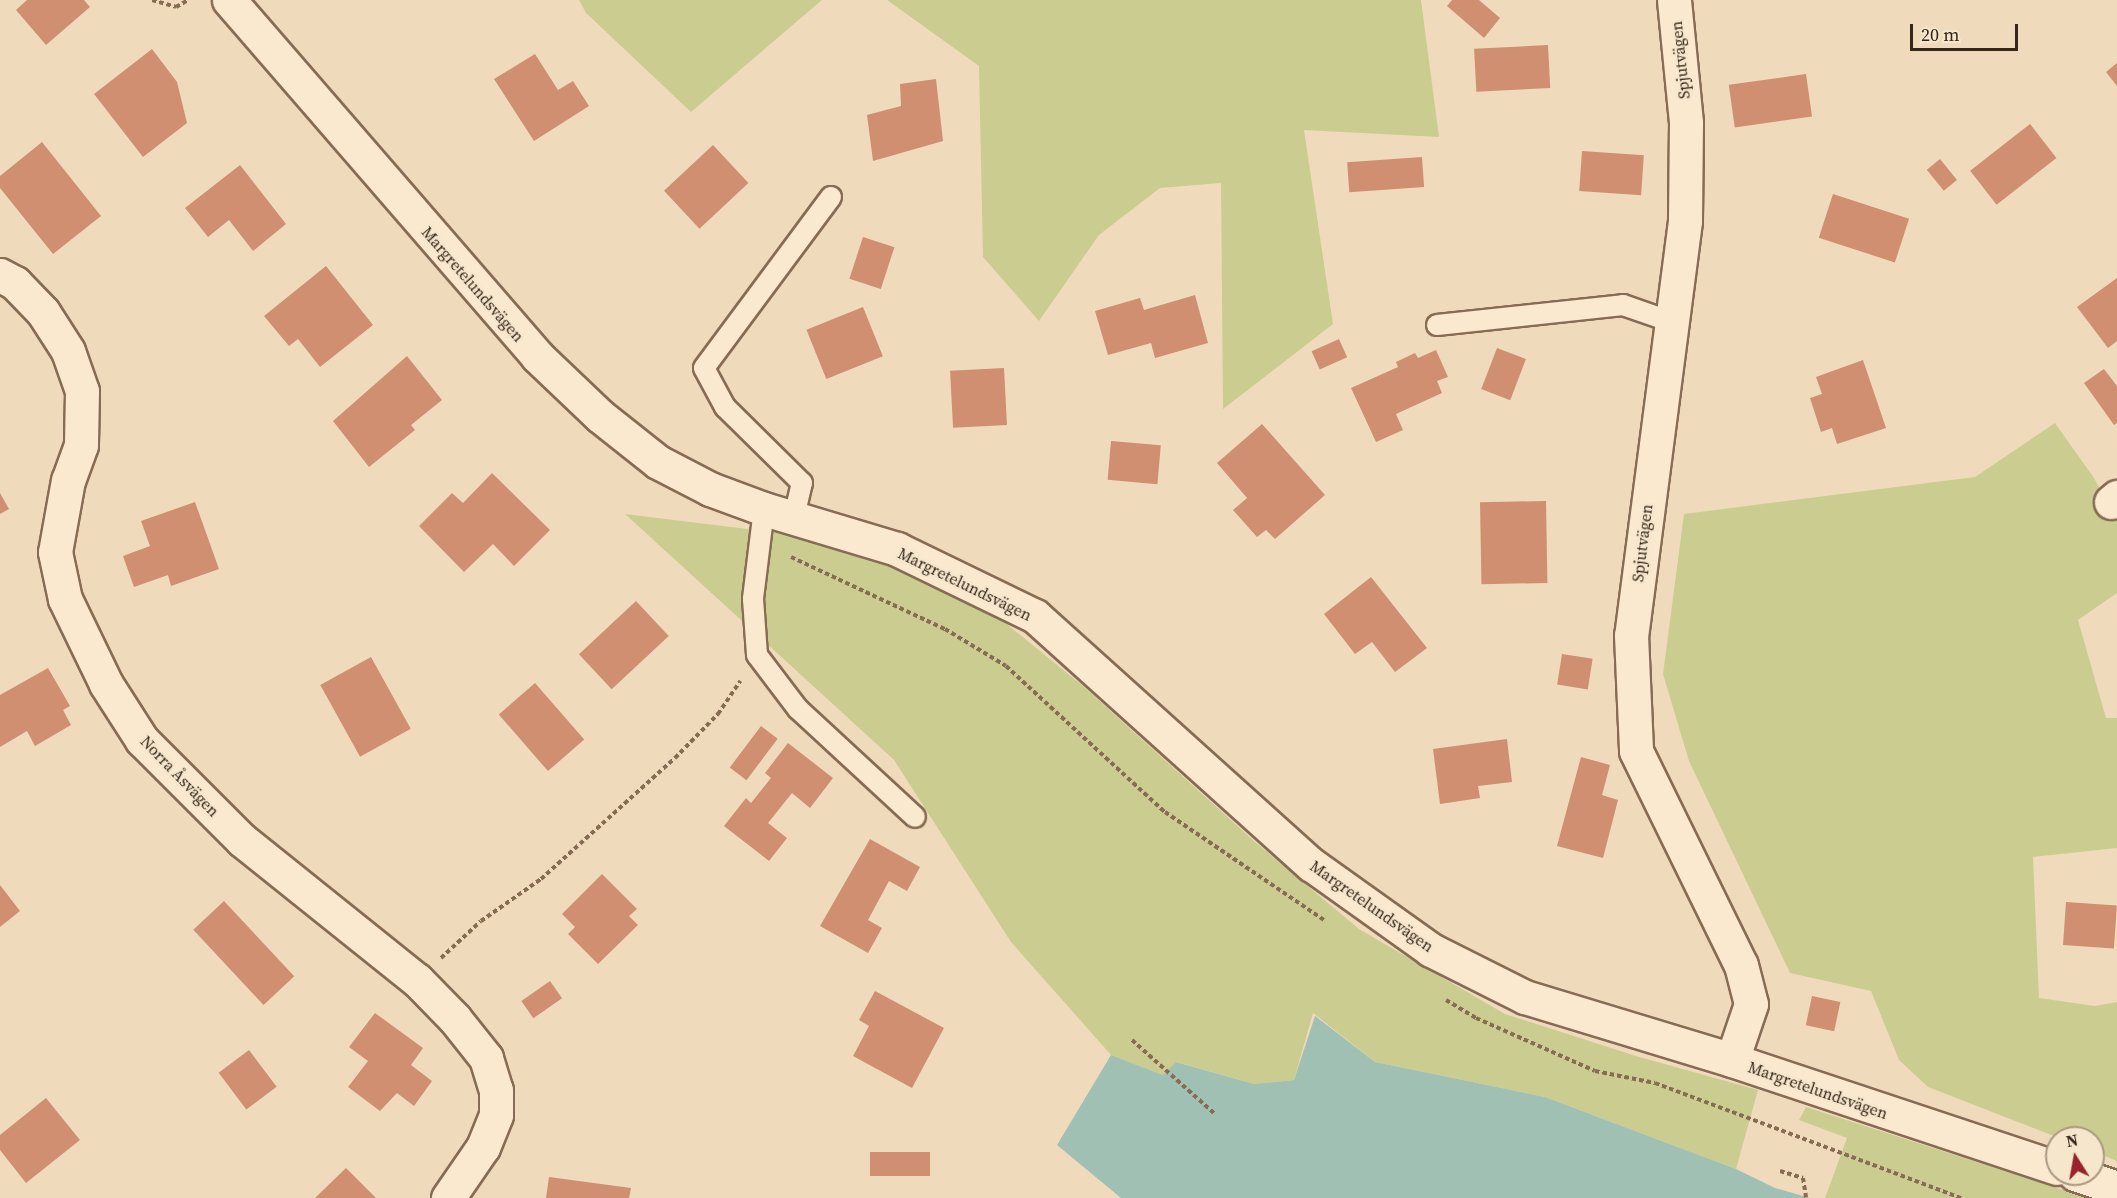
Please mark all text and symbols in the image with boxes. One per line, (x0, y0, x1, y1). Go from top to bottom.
scale bar (1913, 12, 2021, 50)
street label: Spjutvägen (1666, 20, 1694, 100)
text: 20 m (1921, 22, 1959, 47)
street label: Margretelundsvägen (418, 222, 528, 346)
street label: Spjutvägen (1628, 503, 1656, 583)
street label: Margretelundsvägen (895, 543, 1035, 625)
street label: Norra Åsvägen (137, 732, 223, 820)
street label: Margretelundsvägen (1306, 856, 1438, 956)
street label: Margretelundsvägen (1746, 1057, 1890, 1123)
north arrow (2045, 1126, 2105, 1186)
text: N (2064, 1128, 2080, 1152)

